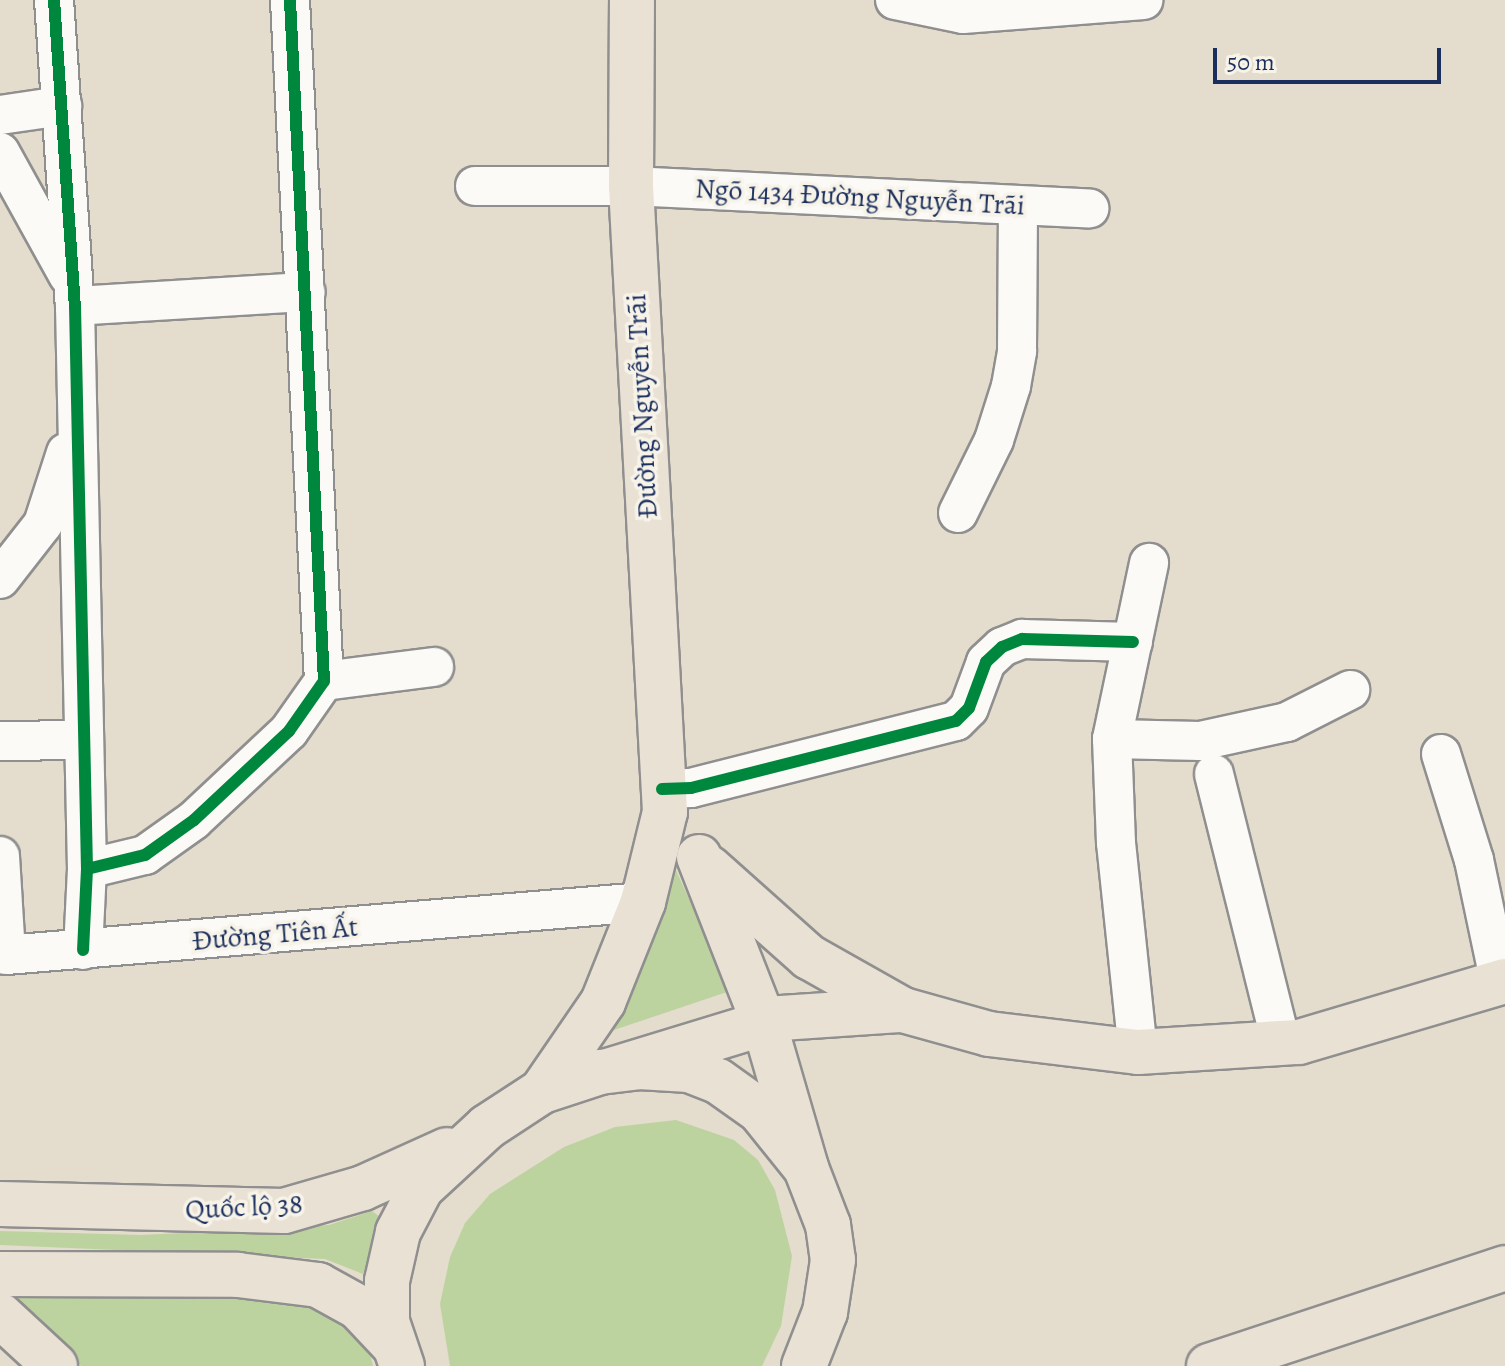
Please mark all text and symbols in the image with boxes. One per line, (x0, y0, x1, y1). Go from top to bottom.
scale bar (1217, 32, 1445, 82)
text: 50 m (1227, 46, 1275, 78)
street label: Ngõ 1434 Đường Nguyễn Trãi (694, 172, 1026, 222)
street label: Đường Nguyễn Trãi (619, 293, 665, 519)
street label: Đường Tiên Ất (191, 910, 359, 958)
street label: Quốc lộ 38 (184, 1187, 304, 1227)

